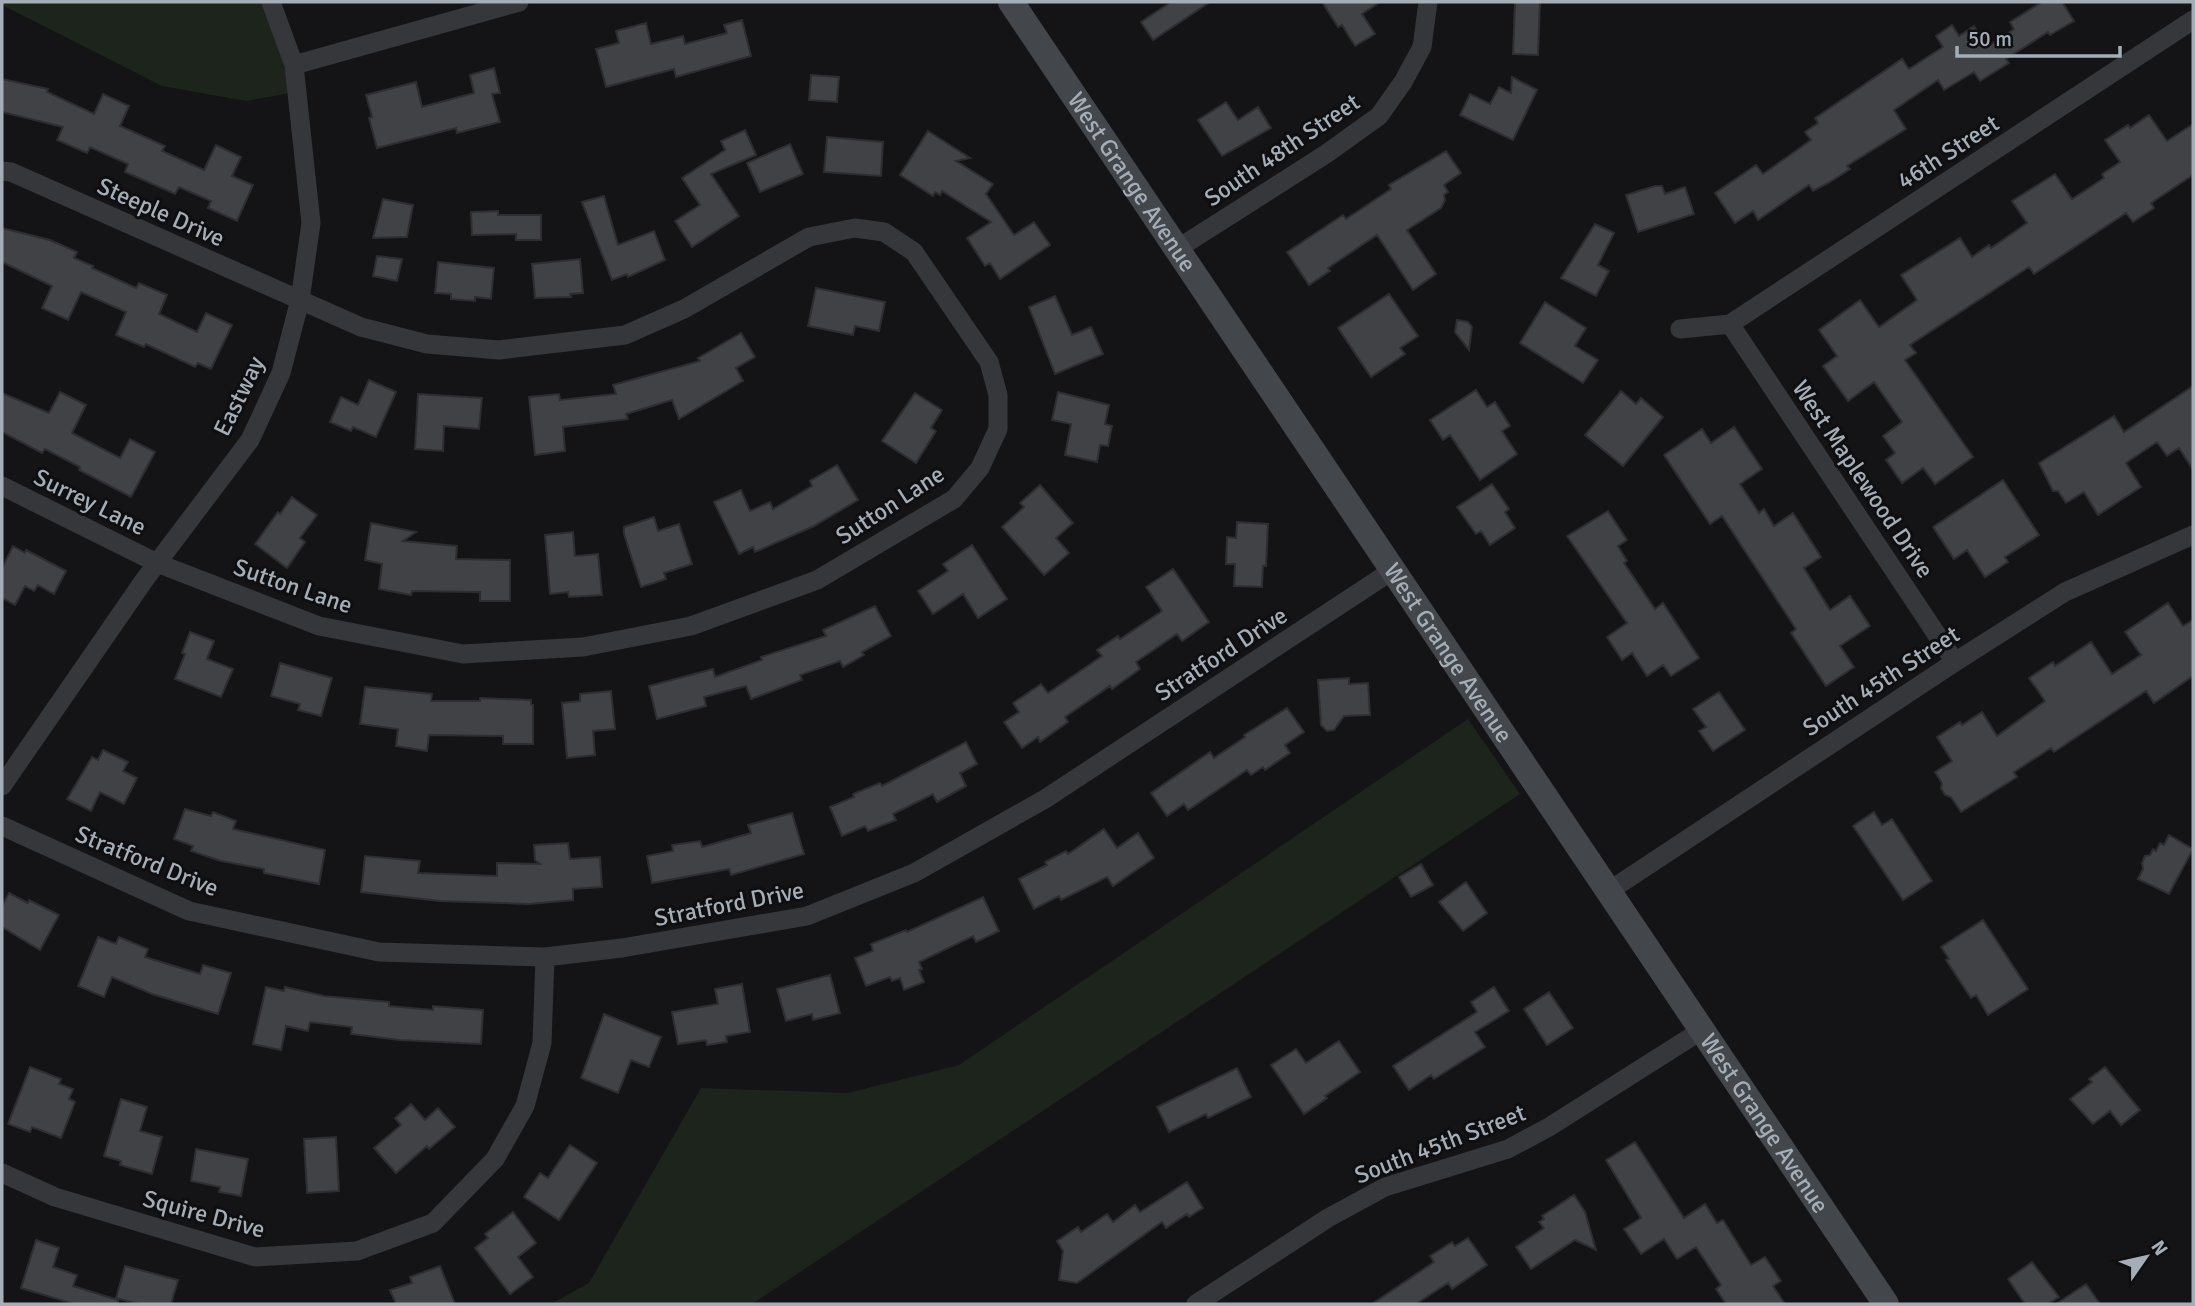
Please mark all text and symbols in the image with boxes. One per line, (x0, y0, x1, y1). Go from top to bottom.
scale bar (1957, 14, 2120, 58)
text: 50 m (1968, 26, 2012, 52)
street label: West Grange Avenue (1061, 87, 1203, 278)
street label: South 48th Street (1199, 87, 1365, 213)
street label: 46th Street (1892, 108, 2004, 196)
street label: Steeple Drive (93, 171, 229, 253)
street label: Eastway (207, 351, 271, 441)
street label: West Maplewood Drive (1786, 374, 1940, 584)
street label: Sutton Lane (830, 459, 950, 551)
street label: Surrey Lane (29, 462, 151, 542)
street label: Sutton Lane (230, 552, 356, 620)
street label: West Grange Avenue (1377, 557, 1519, 748)
street label: Stratford Drive (1149, 600, 1293, 708)
street label: South 45th Street (1797, 619, 1965, 743)
street label: Stratford Drive (71, 819, 223, 903)
street label: Stratford Drive (652, 875, 806, 933)
street label: West Grange Avenue (1694, 1028, 1836, 1219)
street label: South 45th Street (1350, 1098, 1530, 1190)
street label: Squire Drive (140, 1183, 268, 1245)
north arrow (2111, 1222, 2181, 1292)
text: N (2146, 1236, 2173, 1260)

